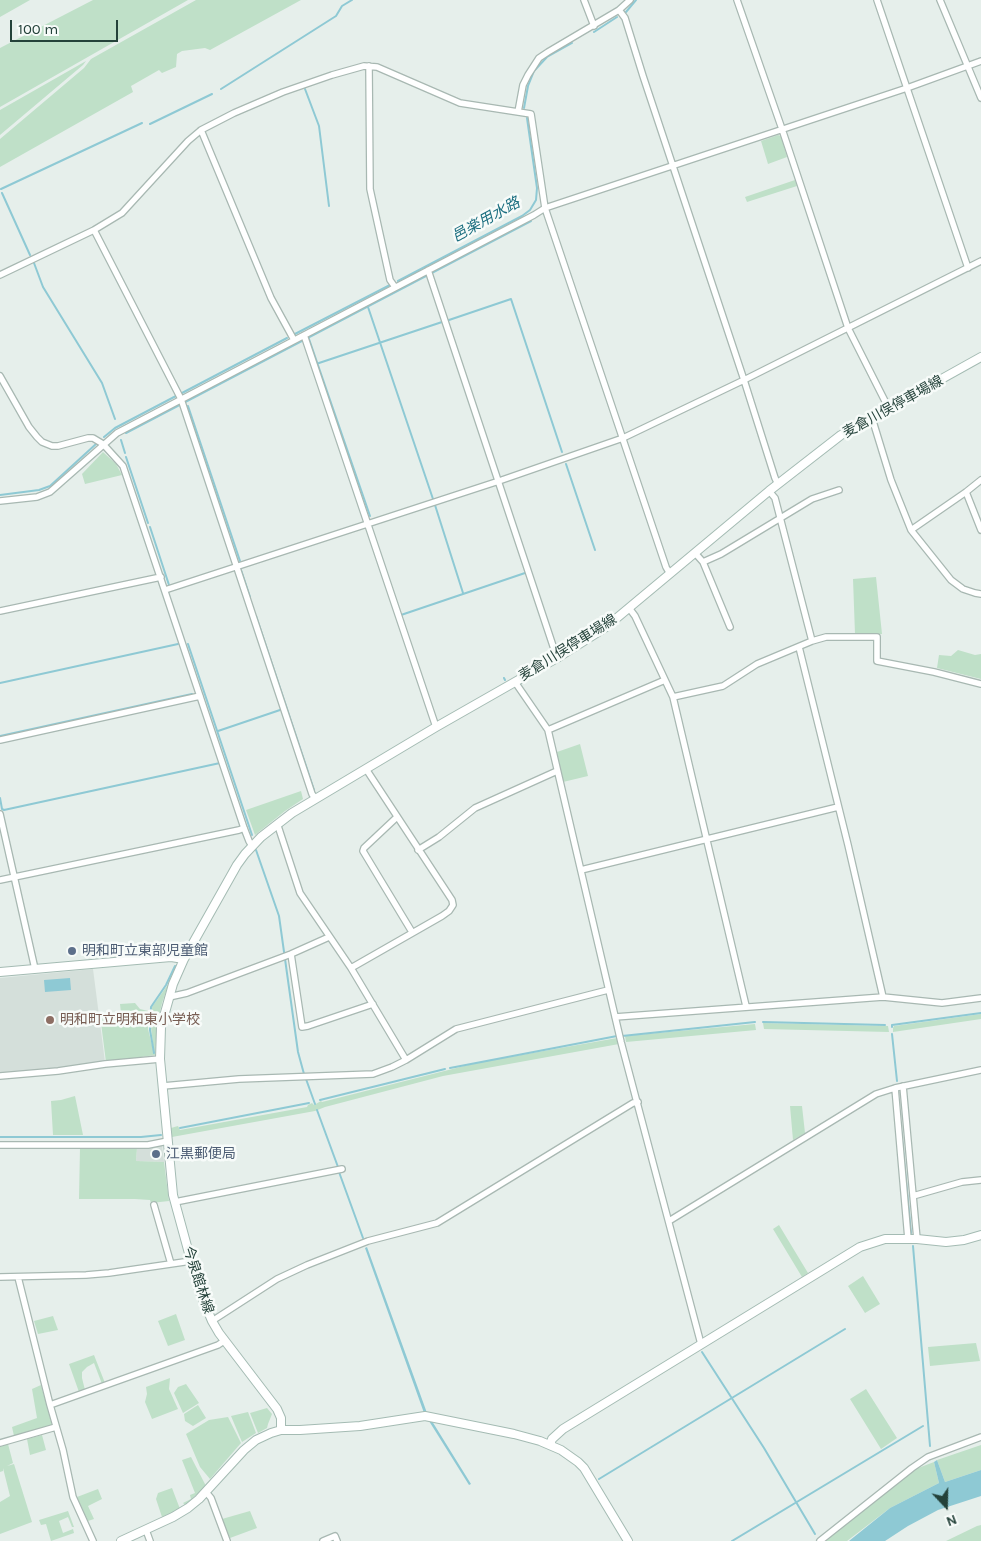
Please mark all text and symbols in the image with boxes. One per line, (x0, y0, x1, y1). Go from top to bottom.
scale bar (12, 10, 120, 42)
text: 100 m (18, 20, 58, 38)
water label: 邑楽用水路 (449, 194, 523, 246)
street label: 麦倉川俣停車場線 (840, 373, 946, 441)
street label: 麦倉川俣停車場線 (516, 611, 620, 685)
place label: 明和町立東部児童館 (82, 943, 208, 959)
marker: 明和町立東部児童館 (66, 945, 78, 957)
place label: 明和町立明和東小学校 (60, 1012, 200, 1028)
marker: 明和町立明和東小学校 (44, 1014, 56, 1026)
place label: 江黒郵便局 (166, 1146, 236, 1162)
marker: 江黒郵便局 (150, 1148, 162, 1160)
street label: 今泉館林線 (179, 1244, 217, 1316)
north arrow (921, 1481, 971, 1531)
text: N (944, 1511, 959, 1530)

